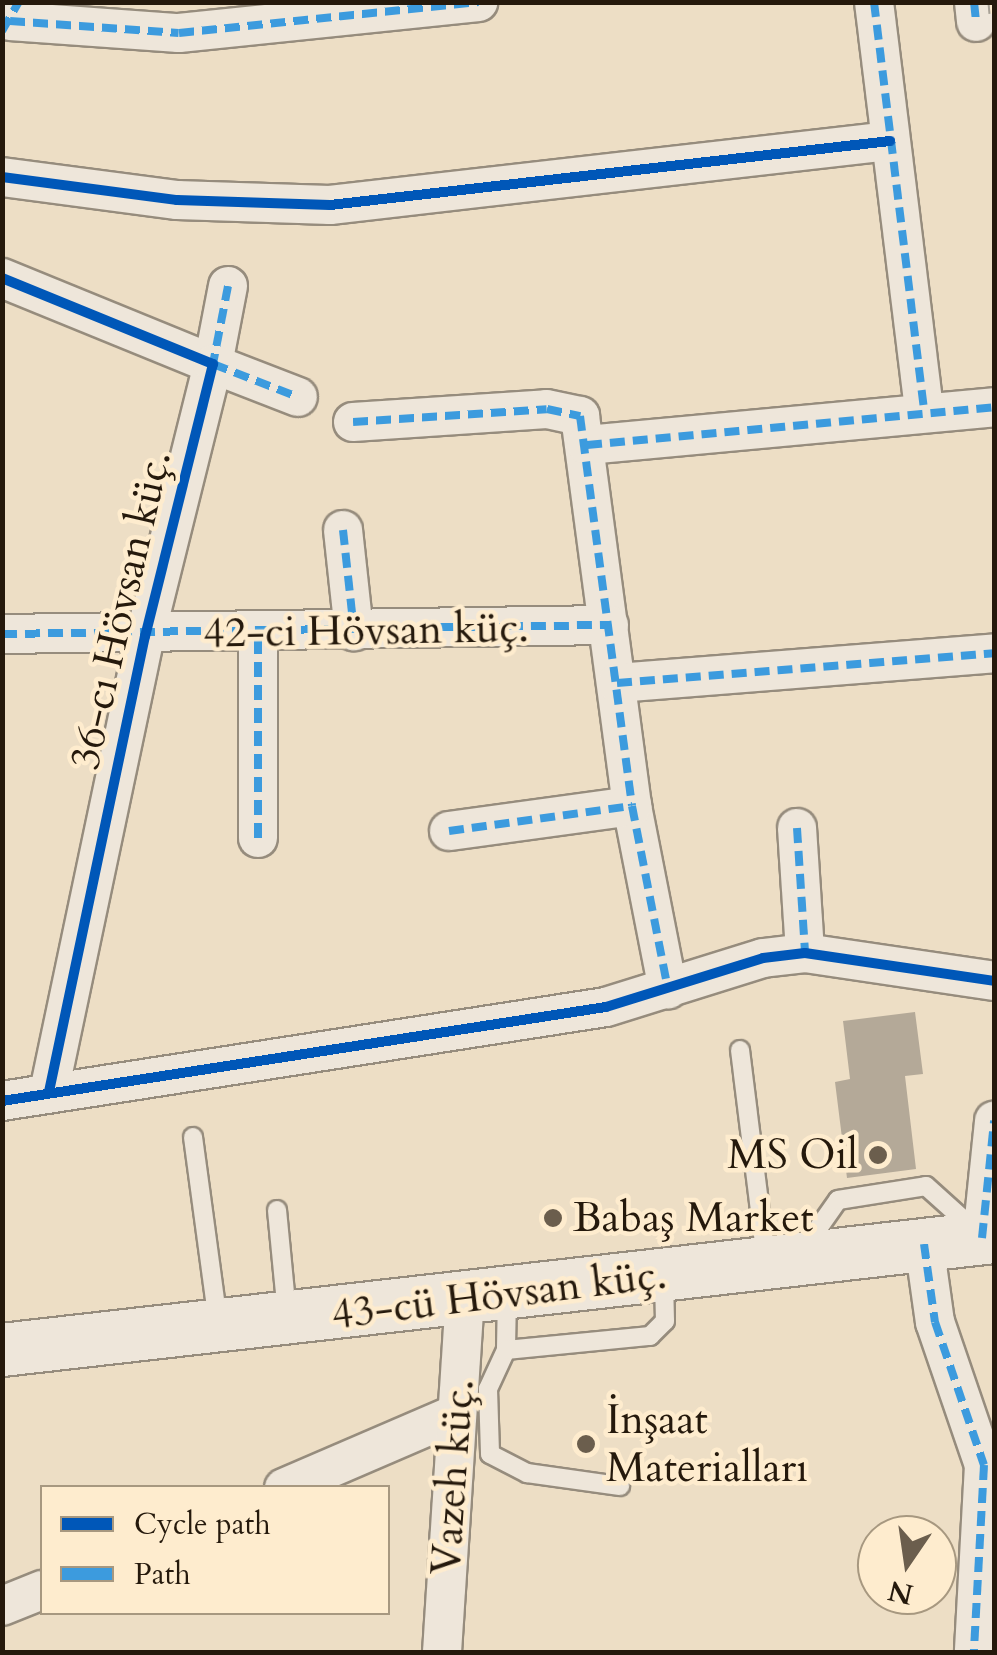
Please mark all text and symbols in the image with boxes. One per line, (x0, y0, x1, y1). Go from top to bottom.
street label: 36-cı Hövsan küç. (60, 446, 182, 774)
street label: 42-ci Hövsan küç. (203, 603, 529, 659)
place label: MS Oil (727, 1130, 858, 1180)
marker: MS Oil (867, 1144, 889, 1166)
place label: Babaş Market (573, 1193, 814, 1243)
marker: Babaş Market (542, 1207, 564, 1229)
street label: 43-cü Hövsan küç. (329, 1249, 669, 1341)
street label: Vazeh küç. (421, 1377, 485, 1577)
place label: İnşaat Materialları (606, 1395, 808, 1494)
marker: İnşaat Materialları (575, 1433, 597, 1455)
legend (40, 1485, 390, 1615)
text: Cycle path (134, 1504, 271, 1545)
north arrow (857, 1515, 957, 1615)
text: Path (134, 1554, 191, 1595)
text: N (885, 1571, 917, 1614)

